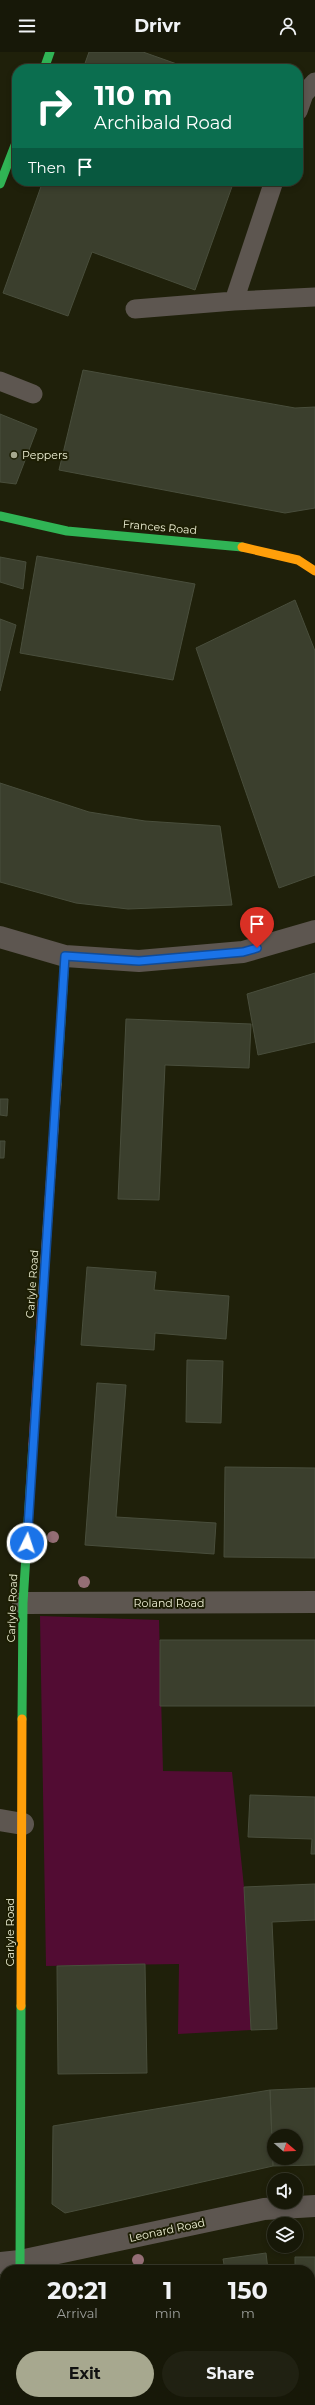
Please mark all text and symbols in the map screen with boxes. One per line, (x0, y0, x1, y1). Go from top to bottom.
icon: menu (16, 15, 38, 37)
text: Drivr (134, 15, 181, 37)
icon: person (277, 15, 299, 37)
text: 110 m (94, 78, 172, 112)
icon: right (28, 80, 80, 132)
text: Archibald Road (94, 112, 233, 134)
icon: arrive (74, 156, 96, 178)
text: Then (28, 158, 66, 177)
place label: Peppers (22, 448, 68, 462)
marker: Peppers (9, 450, 19, 460)
street label: Frances Road (122, 517, 198, 537)
pin (240, 907, 274, 948)
icon: arrive (246, 913, 268, 935)
street label: Carlyle Road (23, 1249, 41, 1319)
position arrow (6, 1522, 48, 1564)
street label: Carlyle Road (4, 1573, 20, 1643)
street label: Roland Road (134, 1596, 204, 1610)
street label: Carlyle Road (3, 1898, 17, 1966)
north arrow (267, 2129, 303, 2165)
map controls (267, 2129, 303, 2253)
button: sound (267, 2173, 303, 2209)
street label: Leonard Road (128, 2215, 206, 2245)
button: layers (267, 2217, 303, 2253)
text: 20:21 (47, 2276, 107, 2305)
text: 1 (163, 2276, 172, 2305)
text: 150 (228, 2276, 268, 2305)
text: Arrival (57, 2305, 98, 2321)
text: min (155, 2305, 181, 2321)
text: m (241, 2305, 255, 2321)
button: Exit (16, 2351, 154, 2397)
button: Share (162, 2351, 299, 2397)

